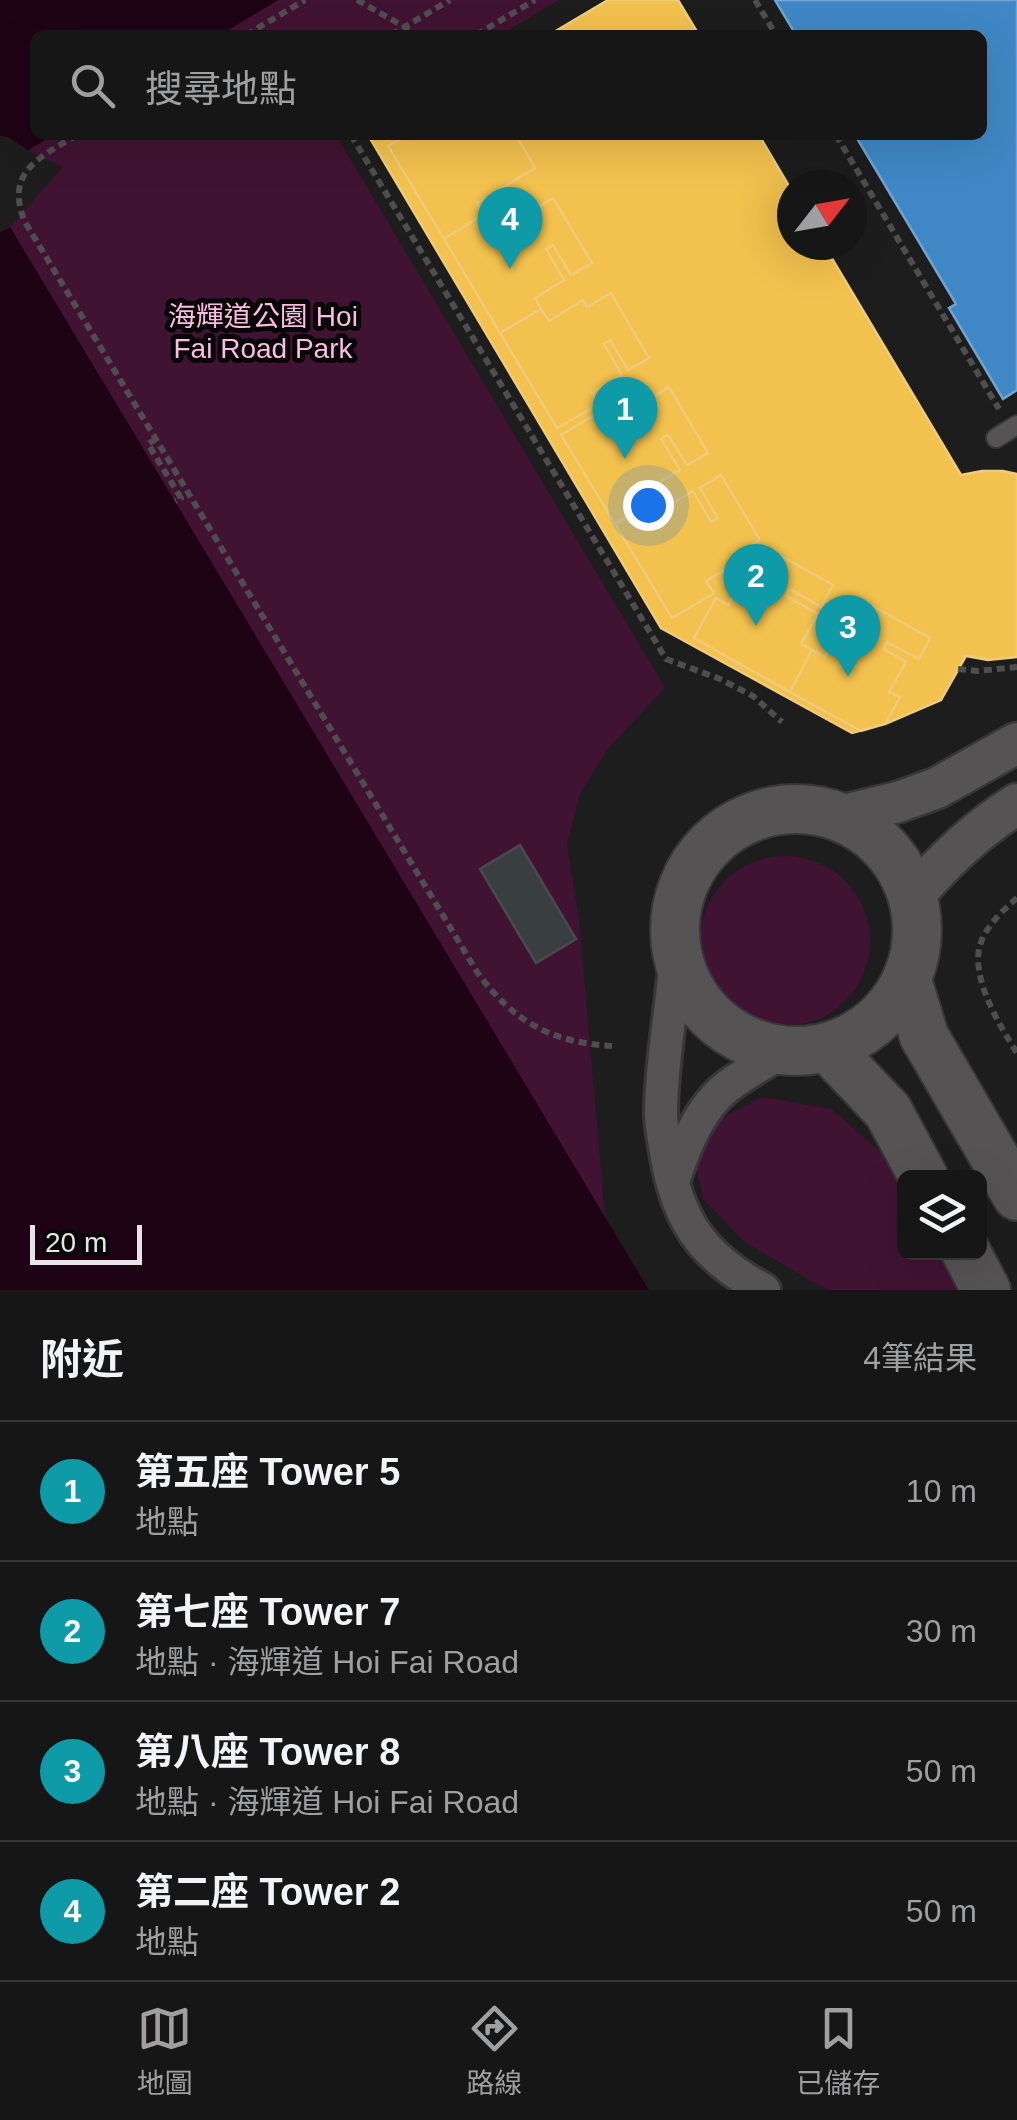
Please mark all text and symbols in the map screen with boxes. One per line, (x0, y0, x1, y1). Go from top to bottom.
search box (30, 30, 987, 140)
icon: search (65, 58, 120, 113)
text: 搜尋地點 (145, 68, 297, 110)
north arrow (777, 170, 867, 260)
pin: 4 (478, 186, 542, 269)
park label: 海輝道公園 Hoi Fai Road Park (168, 301, 358, 364)
pin: 1 (592, 376, 658, 459)
your location (623, 480, 674, 531)
pin: 2 (724, 544, 788, 626)
pin: 3 (816, 594, 880, 677)
map controls (897, 1170, 987, 1260)
button: layers (897, 1170, 987, 1260)
scale bar (30, 1220, 142, 1264)
text: 20 m (45, 1227, 107, 1258)
text: 附近 (40, 1336, 124, 1383)
text: 4筆結果 (863, 1340, 977, 1376)
text: 第五座 Tower 5 (135, 1451, 400, 1493)
text: 1 (64, 1473, 81, 1509)
text: 10 m (906, 1473, 977, 1509)
text: 地點 (135, 1504, 199, 1540)
text: 第七座 Tower 7 (135, 1591, 400, 1633)
text: 2 (64, 1613, 81, 1649)
text: 30 m (906, 1613, 977, 1649)
text: 地點 · 海輝道 Hoi Fai Road (135, 1644, 519, 1680)
text: 第八座 Tower 8 (135, 1731, 400, 1773)
text: 3 (64, 1753, 81, 1789)
text: 50 m (906, 1753, 977, 1789)
text: 地點 · 海輝道 Hoi Fai Road (135, 1784, 519, 1820)
text: 第二座 Tower 2 (135, 1871, 400, 1913)
text: 4 (64, 1893, 81, 1929)
text: 50 m (906, 1893, 977, 1929)
text: 地點 (135, 1924, 199, 1960)
tab: 地圖 (137, 2001, 193, 2101)
tab: 路線 (466, 2001, 522, 2101)
tab: 已儲存 (796, 2001, 880, 2101)

